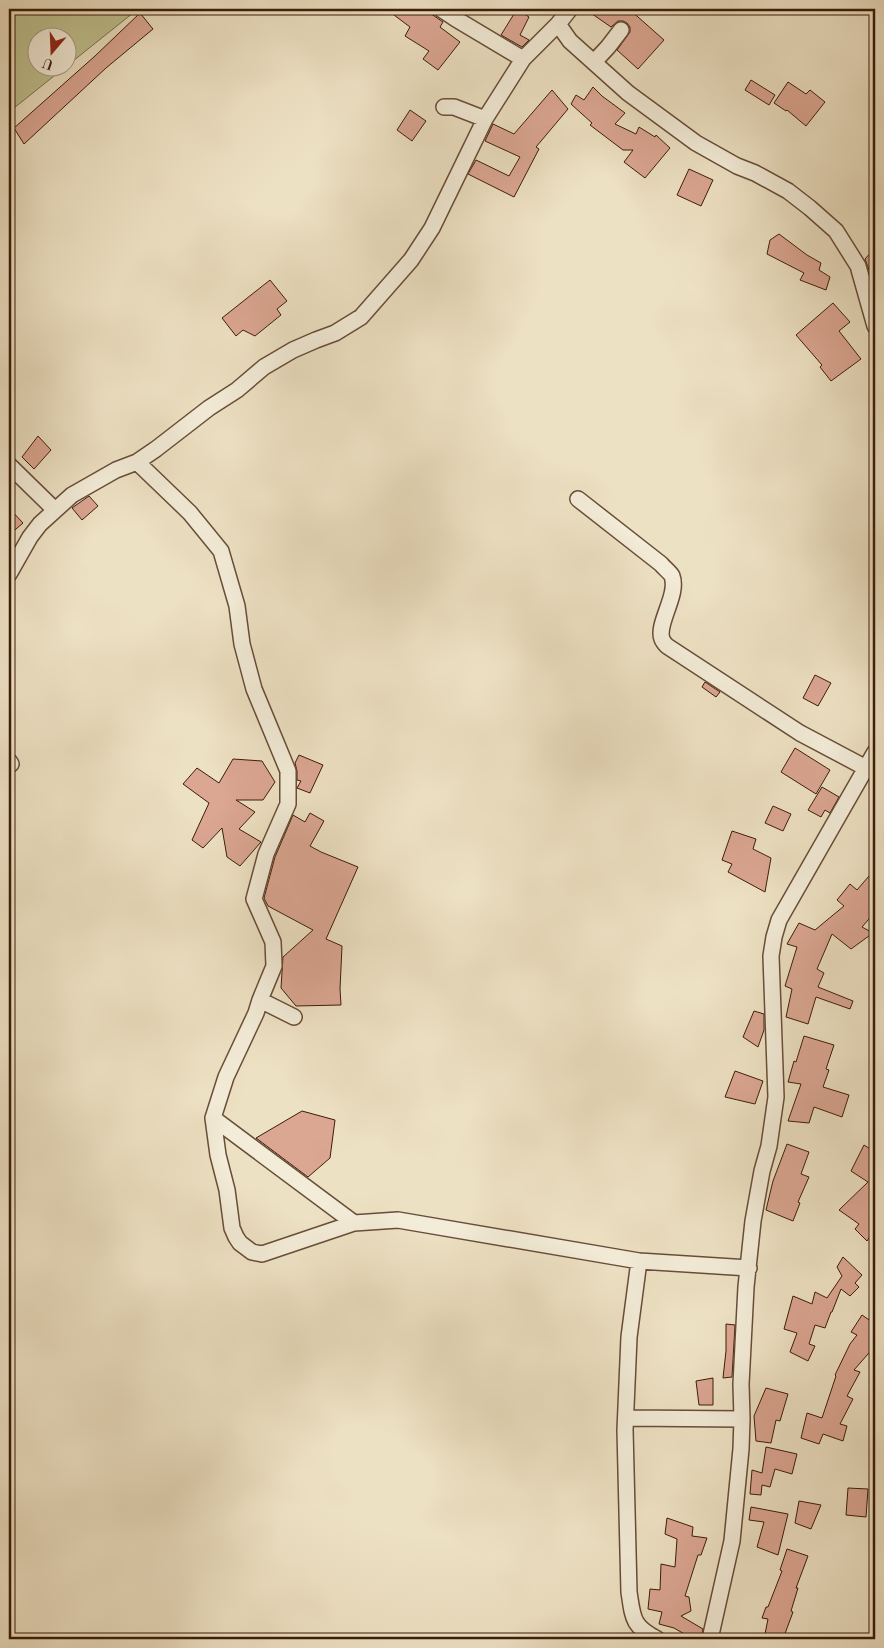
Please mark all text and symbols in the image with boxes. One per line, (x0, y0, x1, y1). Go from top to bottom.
north arrow (28, 28, 78, 78)
text: U (41, 55, 56, 72)

